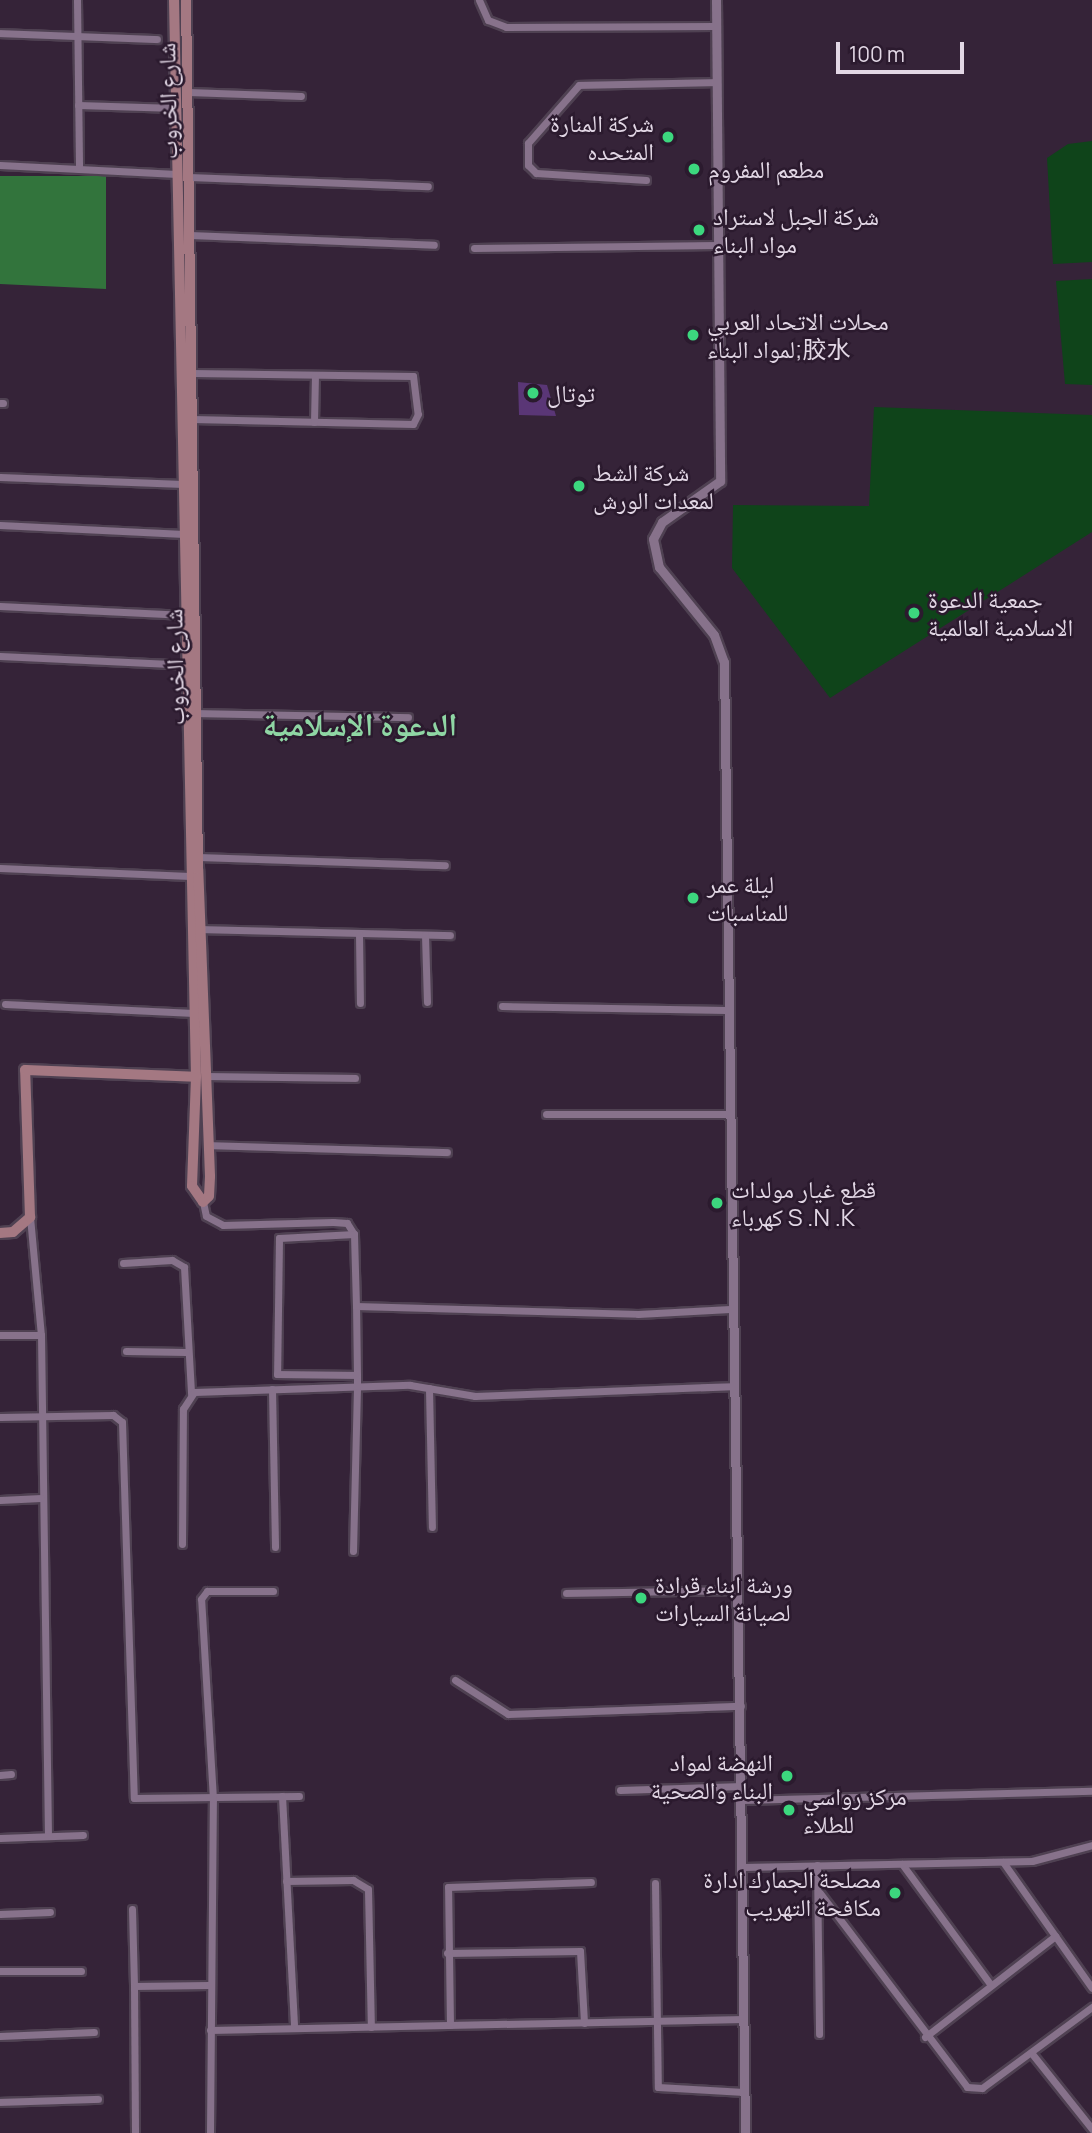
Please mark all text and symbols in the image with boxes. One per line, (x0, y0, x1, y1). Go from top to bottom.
scale bar (840, 28, 968, 72)
text: 100 m (849, 40, 905, 68)
street label: شارع الخروب (152, 42, 182, 160)
place label: شركة المنارة المتحده (550, 109, 654, 165)
marker: شركة المنارة المتحده (660, 129, 676, 145)
place label: مطعم المفروم (708, 155, 824, 183)
marker: مطعم المفروم (686, 161, 702, 177)
place label: شركة الجبل لاستراد مواد البناء (713, 202, 879, 258)
marker: شركة الجبل لاستراد مواد البناء (691, 222, 707, 238)
place label: محلات الاتحاد العربي لمواد البناء;胶水 (707, 307, 889, 363)
marker: محلات الاتحاد العربي لمواد البناء;胶水 (685, 327, 701, 343)
place label: توتال (547, 379, 595, 407)
marker: توتال (525, 385, 541, 401)
place label: شركة الشط لمعدات الورش (593, 458, 714, 514)
marker: شركة الشط لمعدات الورش (571, 478, 587, 494)
place label: جمعية الدعوة الاسلامية العالمية (928, 585, 1073, 641)
marker: جمعية الدعوة الاسلامية العالمية (906, 605, 922, 621)
street label: شارع الخروب (159, 608, 189, 726)
district label: الدعوة الإسلامية (263, 705, 457, 743)
place label: ليلة عمر للمناسبات (707, 870, 788, 926)
marker: ليلة عمر للمناسبات (685, 890, 701, 906)
place label: قطع غيار مولدات كهرباء S .N .K (731, 1175, 876, 1231)
marker: قطع غيار مولدات كهرباء S .N .K (709, 1195, 725, 1211)
place label: ورشة ابناء قرادة لصيانة السيارات (655, 1570, 793, 1626)
marker: ورشة ابناء قرادة لصيانة السيارات (633, 1590, 649, 1606)
place label: النهضة لمواد البناء والصحية (651, 1748, 773, 1804)
marker: النهضة لمواد البناء والصحية (779, 1768, 795, 1784)
place label: مركز رواسي للطلاء (803, 1782, 907, 1838)
marker: مركز رواسي للطلاء (781, 1802, 797, 1818)
place label: مصلحة الجمارك ادارة مكافحة التهريب (703, 1865, 881, 1921)
marker: مصلحة الجمارك ادارة مكافحة التهريب (887, 1885, 903, 1901)

